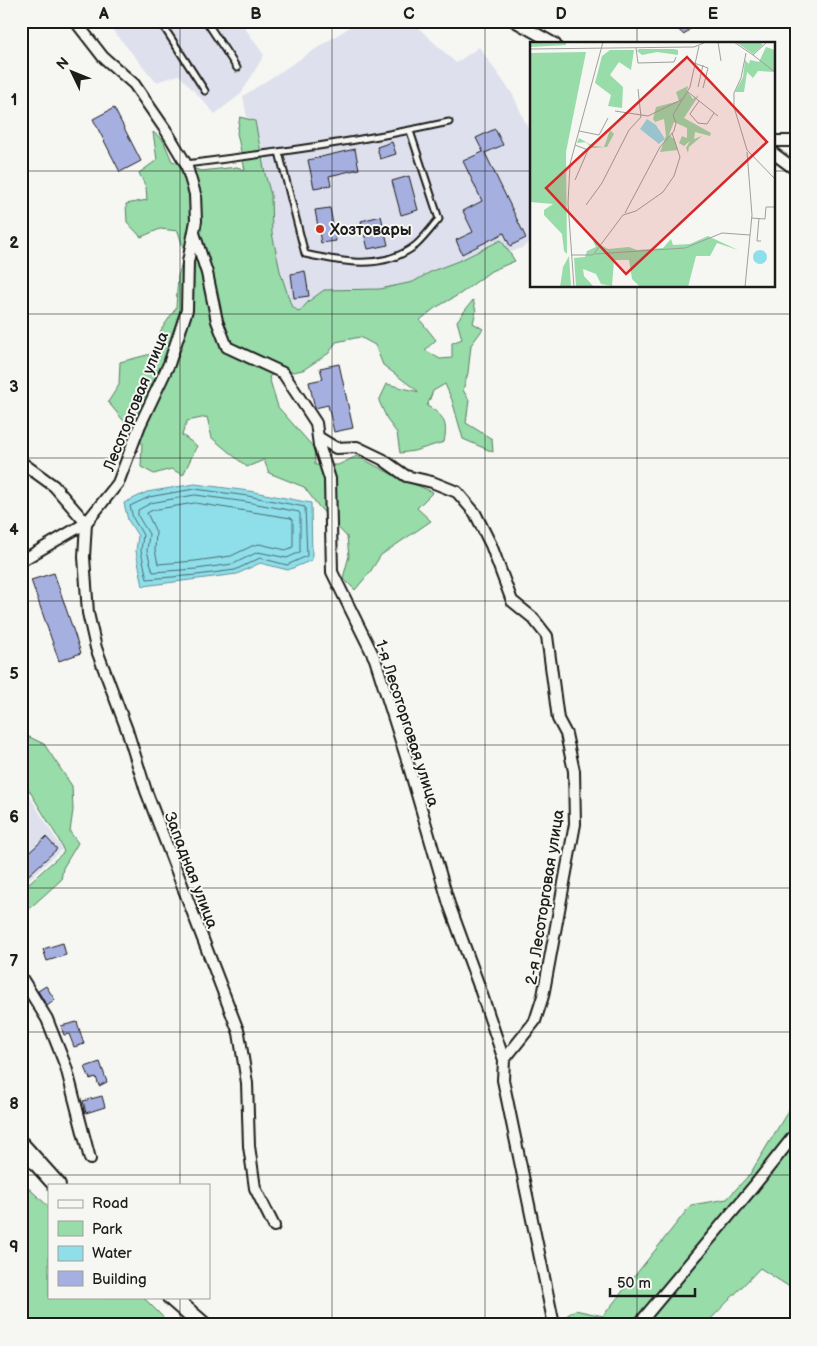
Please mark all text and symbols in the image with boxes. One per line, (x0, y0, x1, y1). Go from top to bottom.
text: A (98, 5, 109, 24)
text: B (250, 5, 262, 24)
text: C (403, 5, 415, 24)
text: D (555, 5, 567, 24)
text: E (708, 5, 718, 24)
inset map (530, 42, 774, 288)
north arrow (48, 48, 98, 98)
text: N (53, 54, 73, 73)
text: 1 (11, 91, 17, 110)
place label: Хозтовары (329, 221, 412, 240)
marker: Хозтовары (314, 223, 326, 235)
text: 2 (9, 234, 19, 253)
street label: Лесоторговая улица (99, 328, 173, 475)
text: 3 (9, 378, 19, 397)
text: 4 (9, 521, 19, 540)
street label: 1-я Лесоторговая улица (371, 638, 443, 810)
text: 5 (9, 665, 19, 684)
text: 6 (9, 808, 19, 827)
street label: 2-я Лесоторговая улица (522, 808, 569, 986)
street label: Западная улица (160, 810, 222, 932)
text: 7 (10, 952, 19, 971)
text: 8 (9, 1095, 19, 1114)
legend (48, 1184, 210, 1298)
text: Road (92, 1194, 128, 1213)
text: Park (92, 1220, 123, 1239)
text: 9 (9, 1238, 19, 1257)
text: Water (92, 1244, 132, 1263)
scale bar (610, 1266, 694, 1298)
text: Building (92, 1270, 147, 1289)
text: 50 m (617, 1274, 651, 1293)

